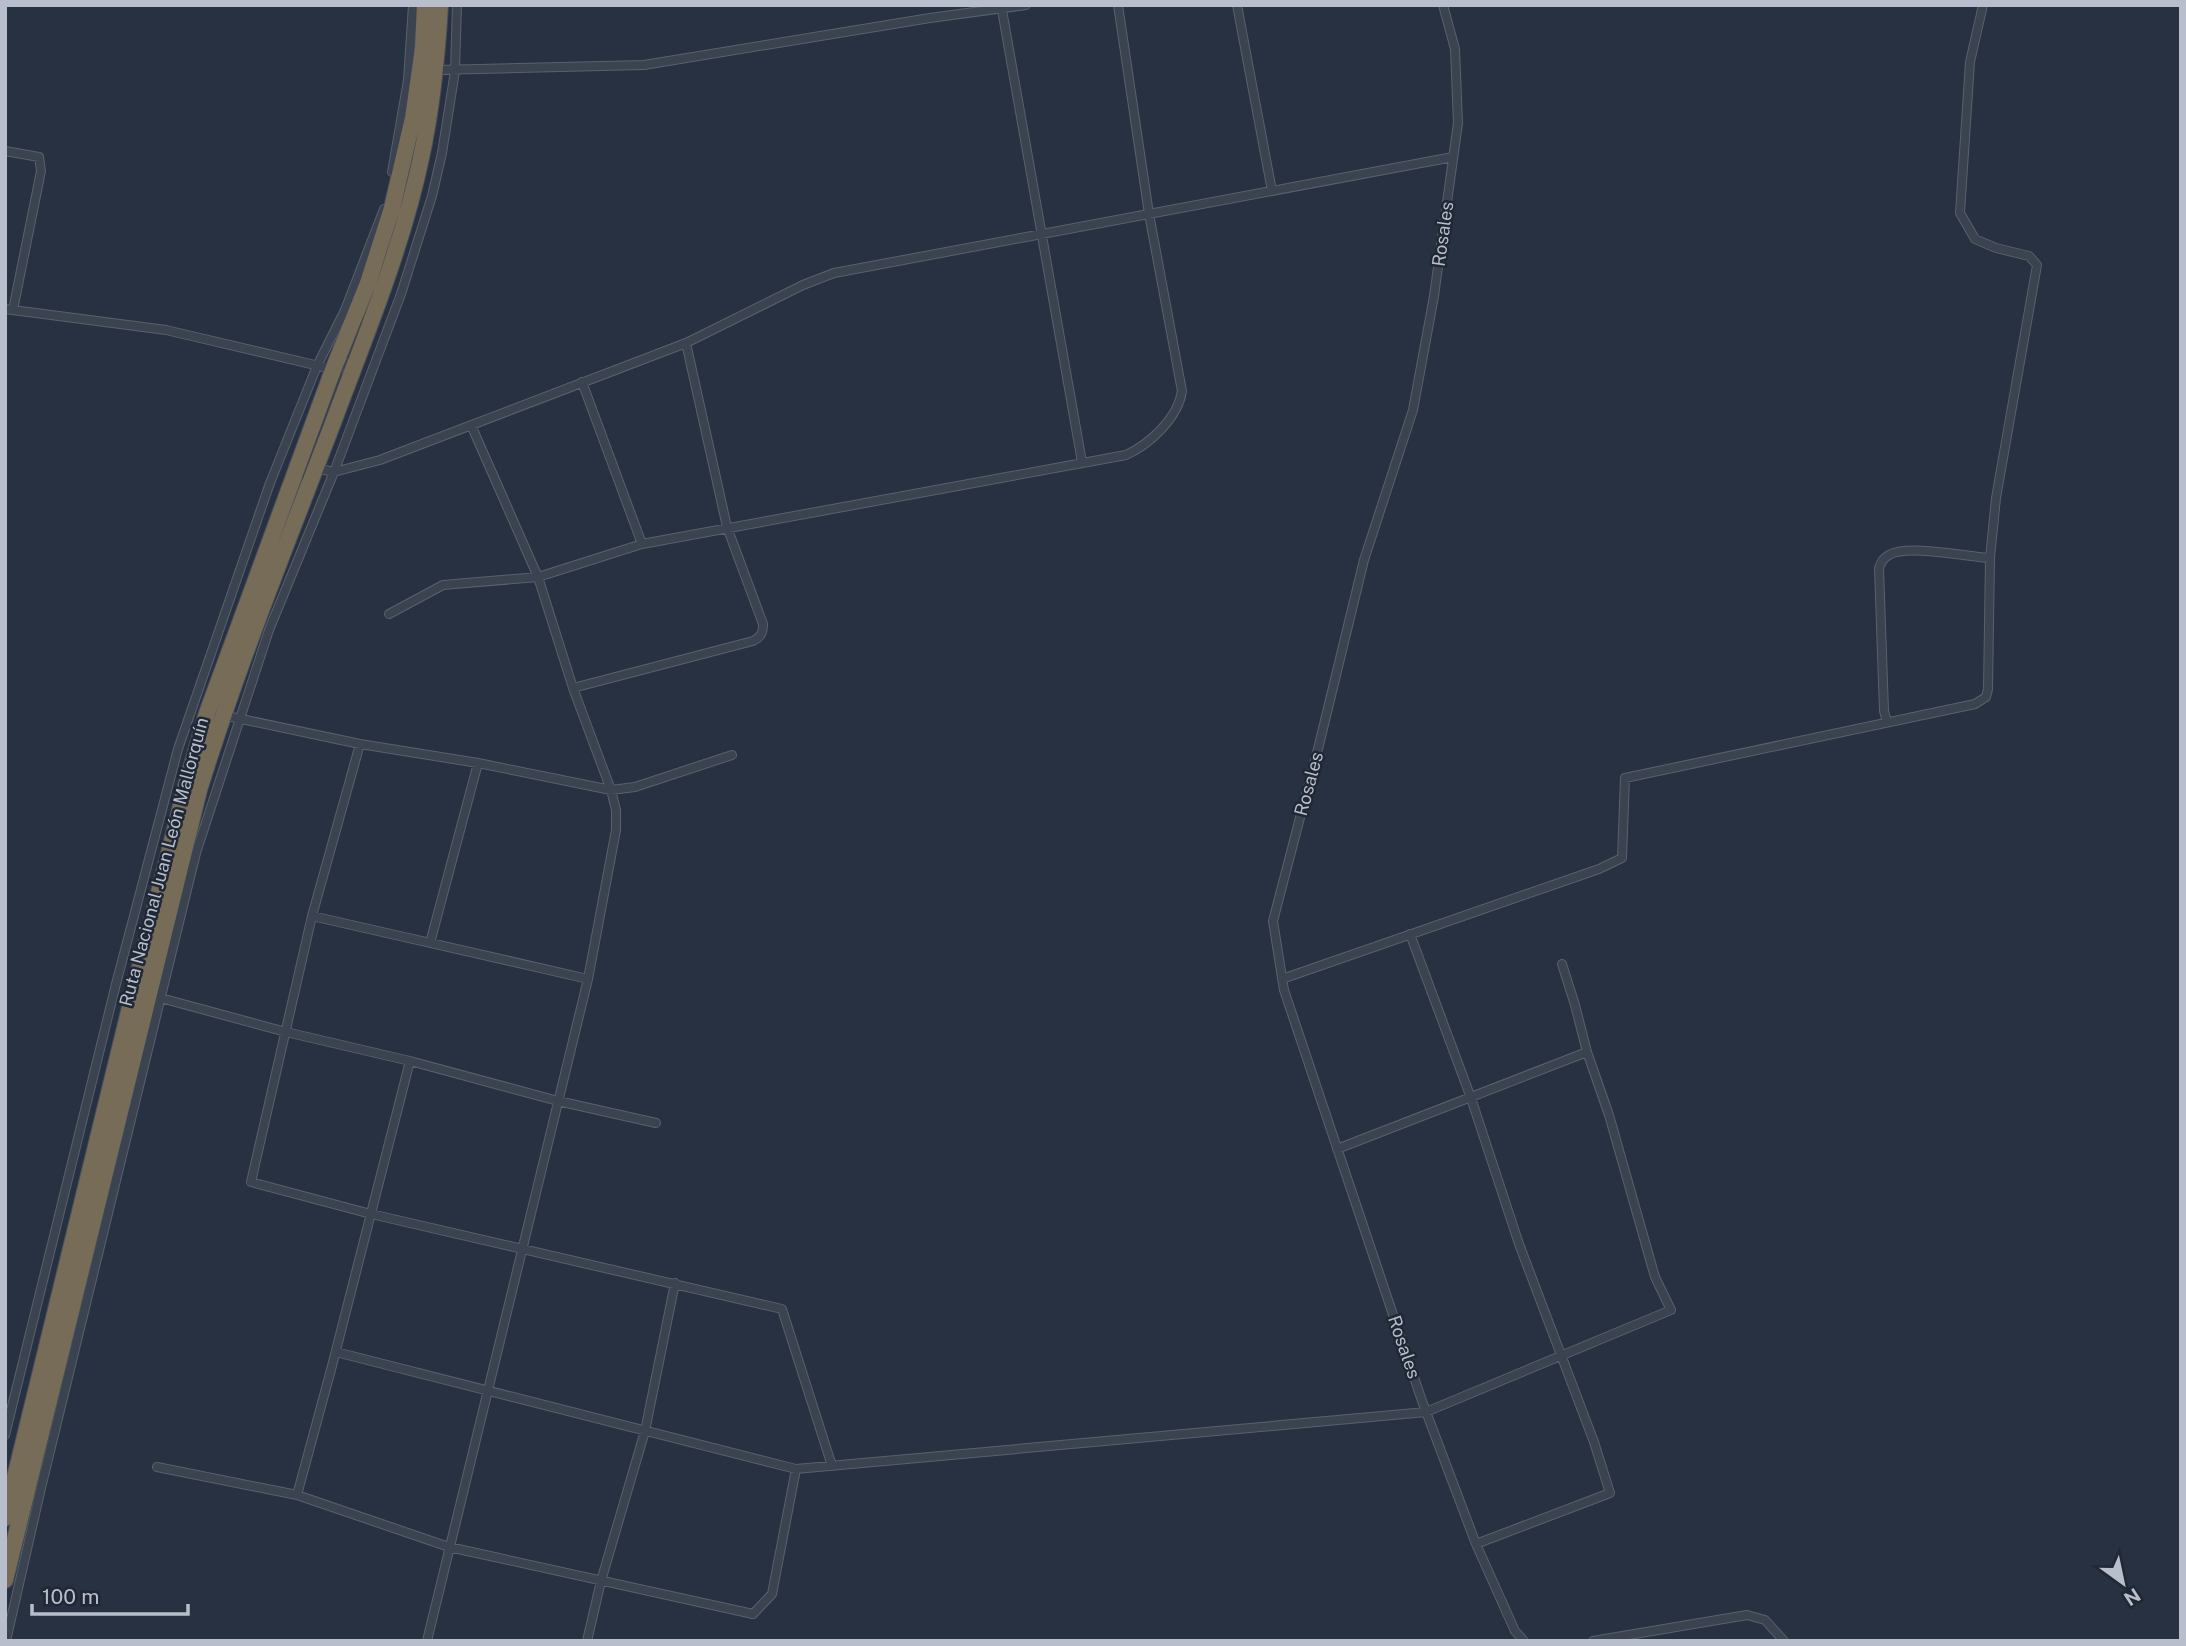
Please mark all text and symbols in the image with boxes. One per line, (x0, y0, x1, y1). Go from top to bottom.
street label: Rosales (1428, 200, 1457, 268)
street label: Ruta Nacional Juan León Mallorquín (115, 715, 212, 1009)
street label: Rosales (1290, 750, 1327, 818)
street label: Rosales (1384, 1313, 1425, 1381)
north arrow (2088, 1548, 2158, 1618)
scale bar (32, 1572, 187, 1616)
text: 100 m (42, 1584, 99, 1609)
text: N (2120, 1584, 2144, 1611)

